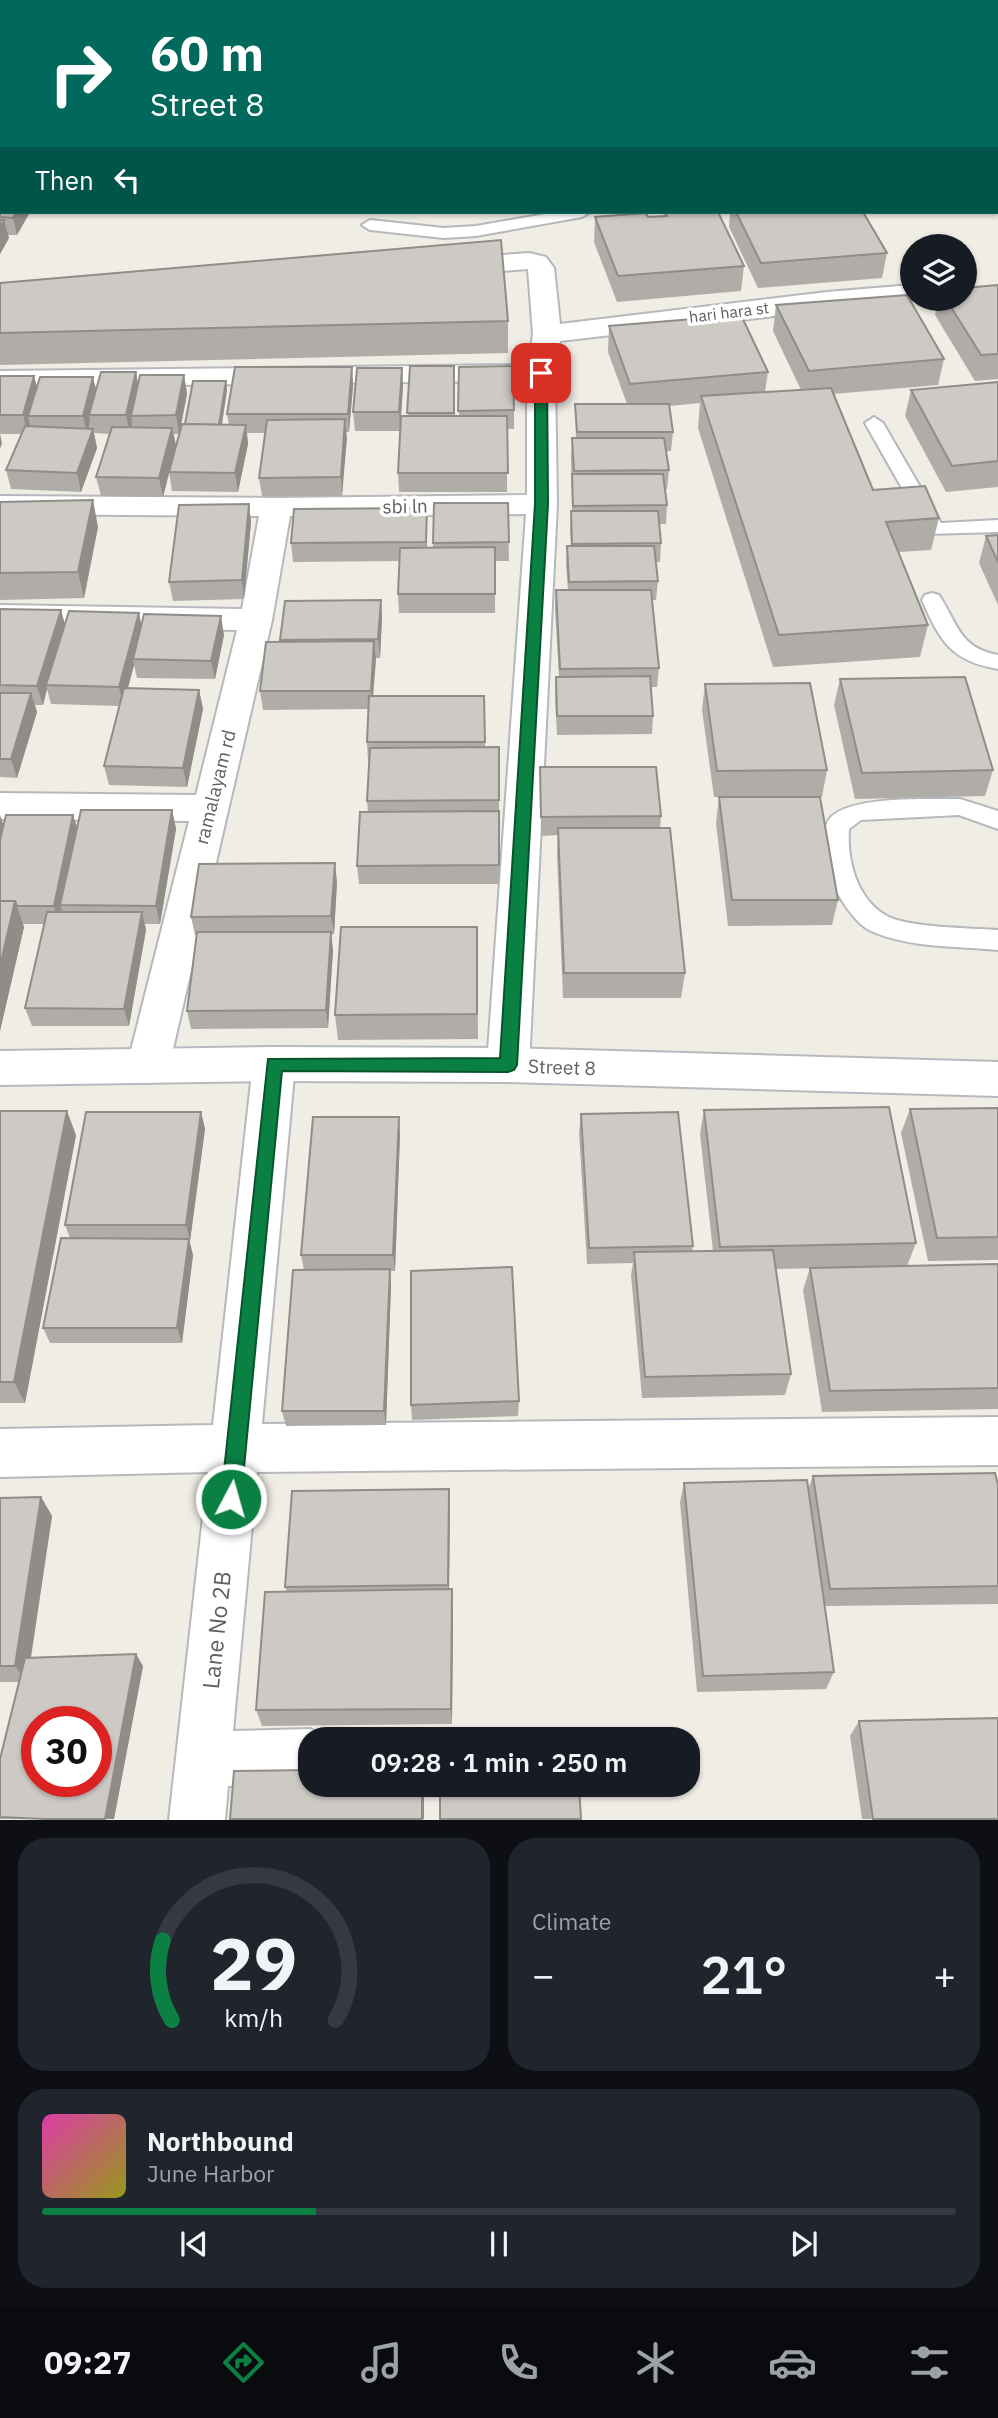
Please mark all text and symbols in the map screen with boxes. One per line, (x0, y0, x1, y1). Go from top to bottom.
text: 60 m (150, 21, 264, 84)
icon: right (35, 28, 126, 119)
text: Street 8 (150, 83, 265, 125)
icon: left (108, 161, 146, 199)
text: Then (35, 163, 94, 197)
map controls (900, 234, 977, 311)
button: layers (900, 234, 977, 311)
street label: hari hara st (688, 297, 770, 327)
pin (511, 343, 571, 403)
icon: arrive (522, 354, 560, 392)
street label: sbi ln (382, 494, 428, 518)
street label: ramalayam rd (189, 727, 241, 847)
street label: Street 8 (528, 1054, 596, 1080)
position arrow (194, 1462, 268, 1536)
street label: Lane No 2B (195, 1570, 237, 1690)
speed limit sign: 30 (21, 1706, 112, 1797)
text: 09:28 · 1 min · 250 m (371, 1745, 627, 1779)
text: Climate (532, 1906, 611, 1936)
text: 29 (210, 1916, 298, 2011)
text: 21° (701, 1941, 787, 2008)
text: − (532, 1950, 555, 1999)
text: + (933, 1950, 956, 1999)
text: km/h (225, 2001, 283, 2034)
text: Northbound (147, 2124, 294, 2158)
text: June Harbor (147, 2158, 275, 2188)
icon: previous (175, 2225, 213, 2263)
icon: pause (480, 2225, 518, 2263)
icon: next (785, 2225, 823, 2263)
icon: directions (219, 2338, 268, 2387)
icon: music (357, 2338, 406, 2387)
icon: phone (494, 2338, 543, 2387)
icon: climate (631, 2338, 680, 2387)
icon: car (768, 2338, 817, 2387)
icon: filters (905, 2338, 954, 2387)
text: 09:27 (44, 2341, 131, 2383)

